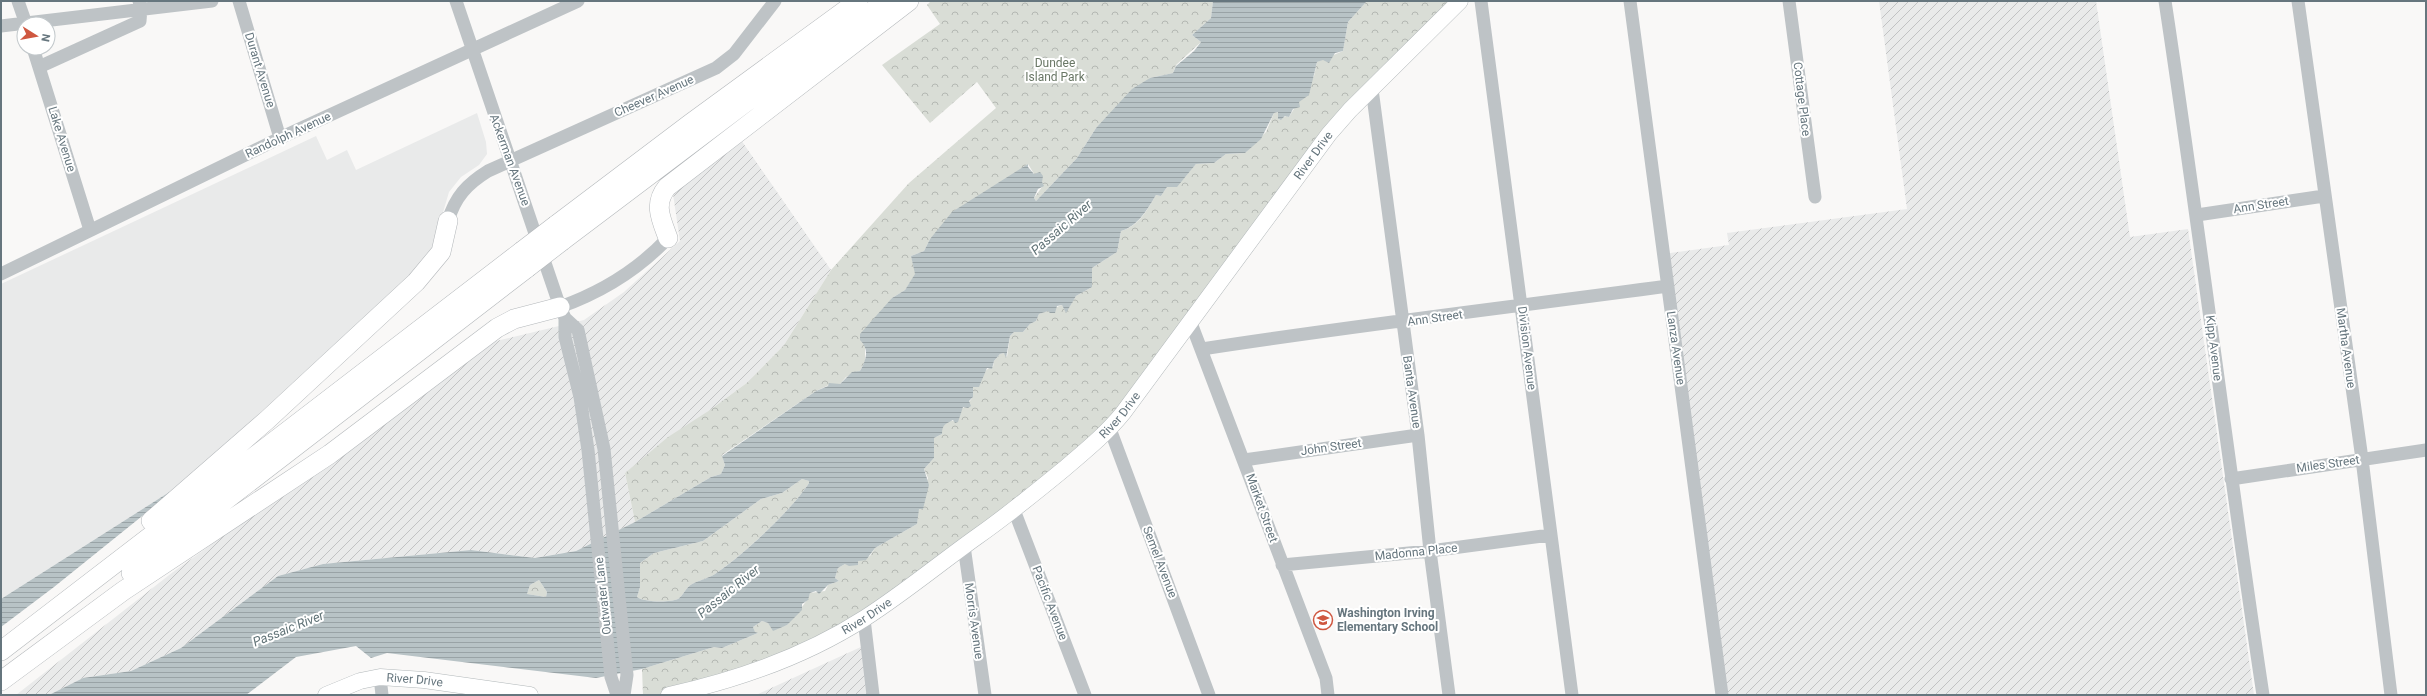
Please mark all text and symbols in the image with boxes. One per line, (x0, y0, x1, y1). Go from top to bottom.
north arrow (16, 16, 56, 56)
street label: Durant Avenue (242, 31, 278, 109)
text: N (38, 33, 52, 43)
park label: Dundee Island Park (1025, 56, 1086, 84)
street label: Cottage Place (1790, 61, 1814, 137)
street label: Cheever Avenue (612, 72, 696, 120)
street label: Lake Avenue (45, 105, 79, 173)
street label: Randolph Avenue (243, 109, 333, 161)
street label: Ackerman Avenue (487, 112, 533, 208)
street label: River Drive (1291, 129, 1336, 182)
street label: Ann Street (2232, 194, 2290, 216)
water label: Passaic River (1028, 197, 1095, 258)
street label: Division Avenue (1515, 305, 1539, 391)
street label: Ann Street (1406, 307, 1464, 329)
street label: Martha Avenue (2333, 307, 2359, 389)
street label: Lanza Avenue (1664, 310, 1688, 386)
street label: Kipp Avenue (2203, 314, 2225, 382)
street label: Banta Avenue (1400, 355, 1424, 429)
street label: River Drive (1096, 389, 1143, 441)
street label: John Street (1300, 436, 1362, 458)
street label: Miles Street (2296, 453, 2360, 475)
street label: Market Street (1243, 472, 1281, 544)
street label: Semel Avenue (1140, 524, 1180, 600)
street label: Madonna Place (1374, 541, 1458, 563)
street label: Outwater Lane (592, 557, 614, 635)
water label: Passaic River (694, 561, 763, 621)
street label: Pacific Avenue (1029, 564, 1071, 642)
street label: Morris Avenue (962, 582, 986, 660)
street label: River Drive (839, 595, 894, 637)
place label: Washington Irving Elementary School (1337, 606, 1438, 634)
water label: Passaic River (250, 607, 327, 650)
school or university icon: Washington Irving Elementary School (1312, 609, 1334, 631)
street label: River Drive (386, 670, 444, 690)

